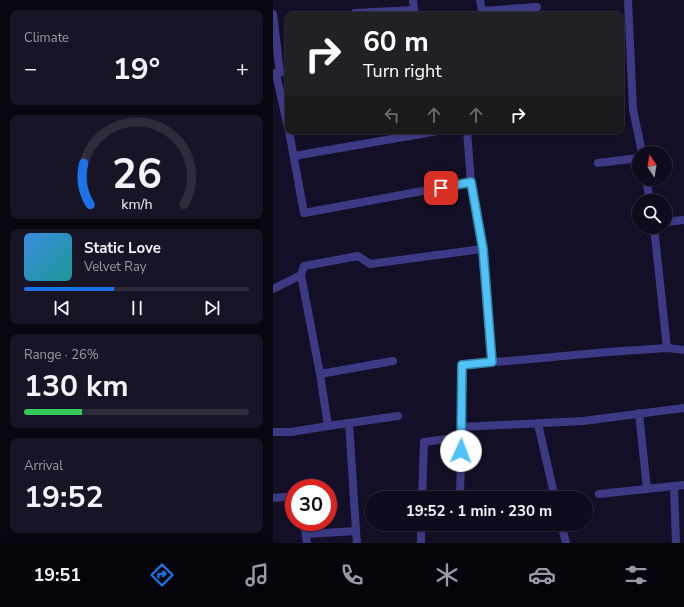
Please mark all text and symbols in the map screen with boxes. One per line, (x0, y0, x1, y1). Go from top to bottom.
text: 60 m (363, 23, 429, 61)
icon: right (297, 28, 349, 80)
text: Climate (24, 29, 69, 47)
text: 19° (113, 49, 160, 90)
text: − (24, 54, 37, 84)
text: + (236, 54, 249, 84)
text: Turn right (363, 59, 442, 83)
icon: left (381, 104, 403, 126)
icon: ahead (423, 104, 445, 126)
icon: ahead (465, 104, 487, 126)
icon: right (507, 104, 529, 126)
text: 26 (112, 146, 161, 203)
north arrow (632, 146, 672, 186)
map controls (632, 146, 672, 234)
pin (424, 171, 458, 205)
icon: arrive (430, 177, 452, 199)
text: km/h (121, 194, 152, 213)
button: search (632, 194, 672, 234)
text: Static Love (84, 238, 161, 258)
text: Velvet Ray (84, 258, 146, 276)
icon: previous (51, 297, 73, 319)
icon: pause (126, 297, 148, 319)
icon: next (201, 297, 223, 319)
text: Range · 26% (24, 346, 99, 364)
text: 130 km (24, 366, 129, 407)
position arrow (440, 430, 482, 472)
text: Arrival (24, 457, 63, 475)
text: 19:52 (24, 477, 103, 518)
speed limit sign: 30 (285, 479, 337, 531)
text: 19:52 · 1 min · 230 m (406, 501, 552, 521)
icon: directions (148, 561, 176, 589)
icon: music (243, 561, 271, 589)
icon: phone (338, 561, 366, 589)
icon: climate (433, 561, 461, 589)
icon: car (528, 561, 556, 589)
icon: filters (622, 561, 650, 589)
text: 19:51 (33, 563, 81, 587)

